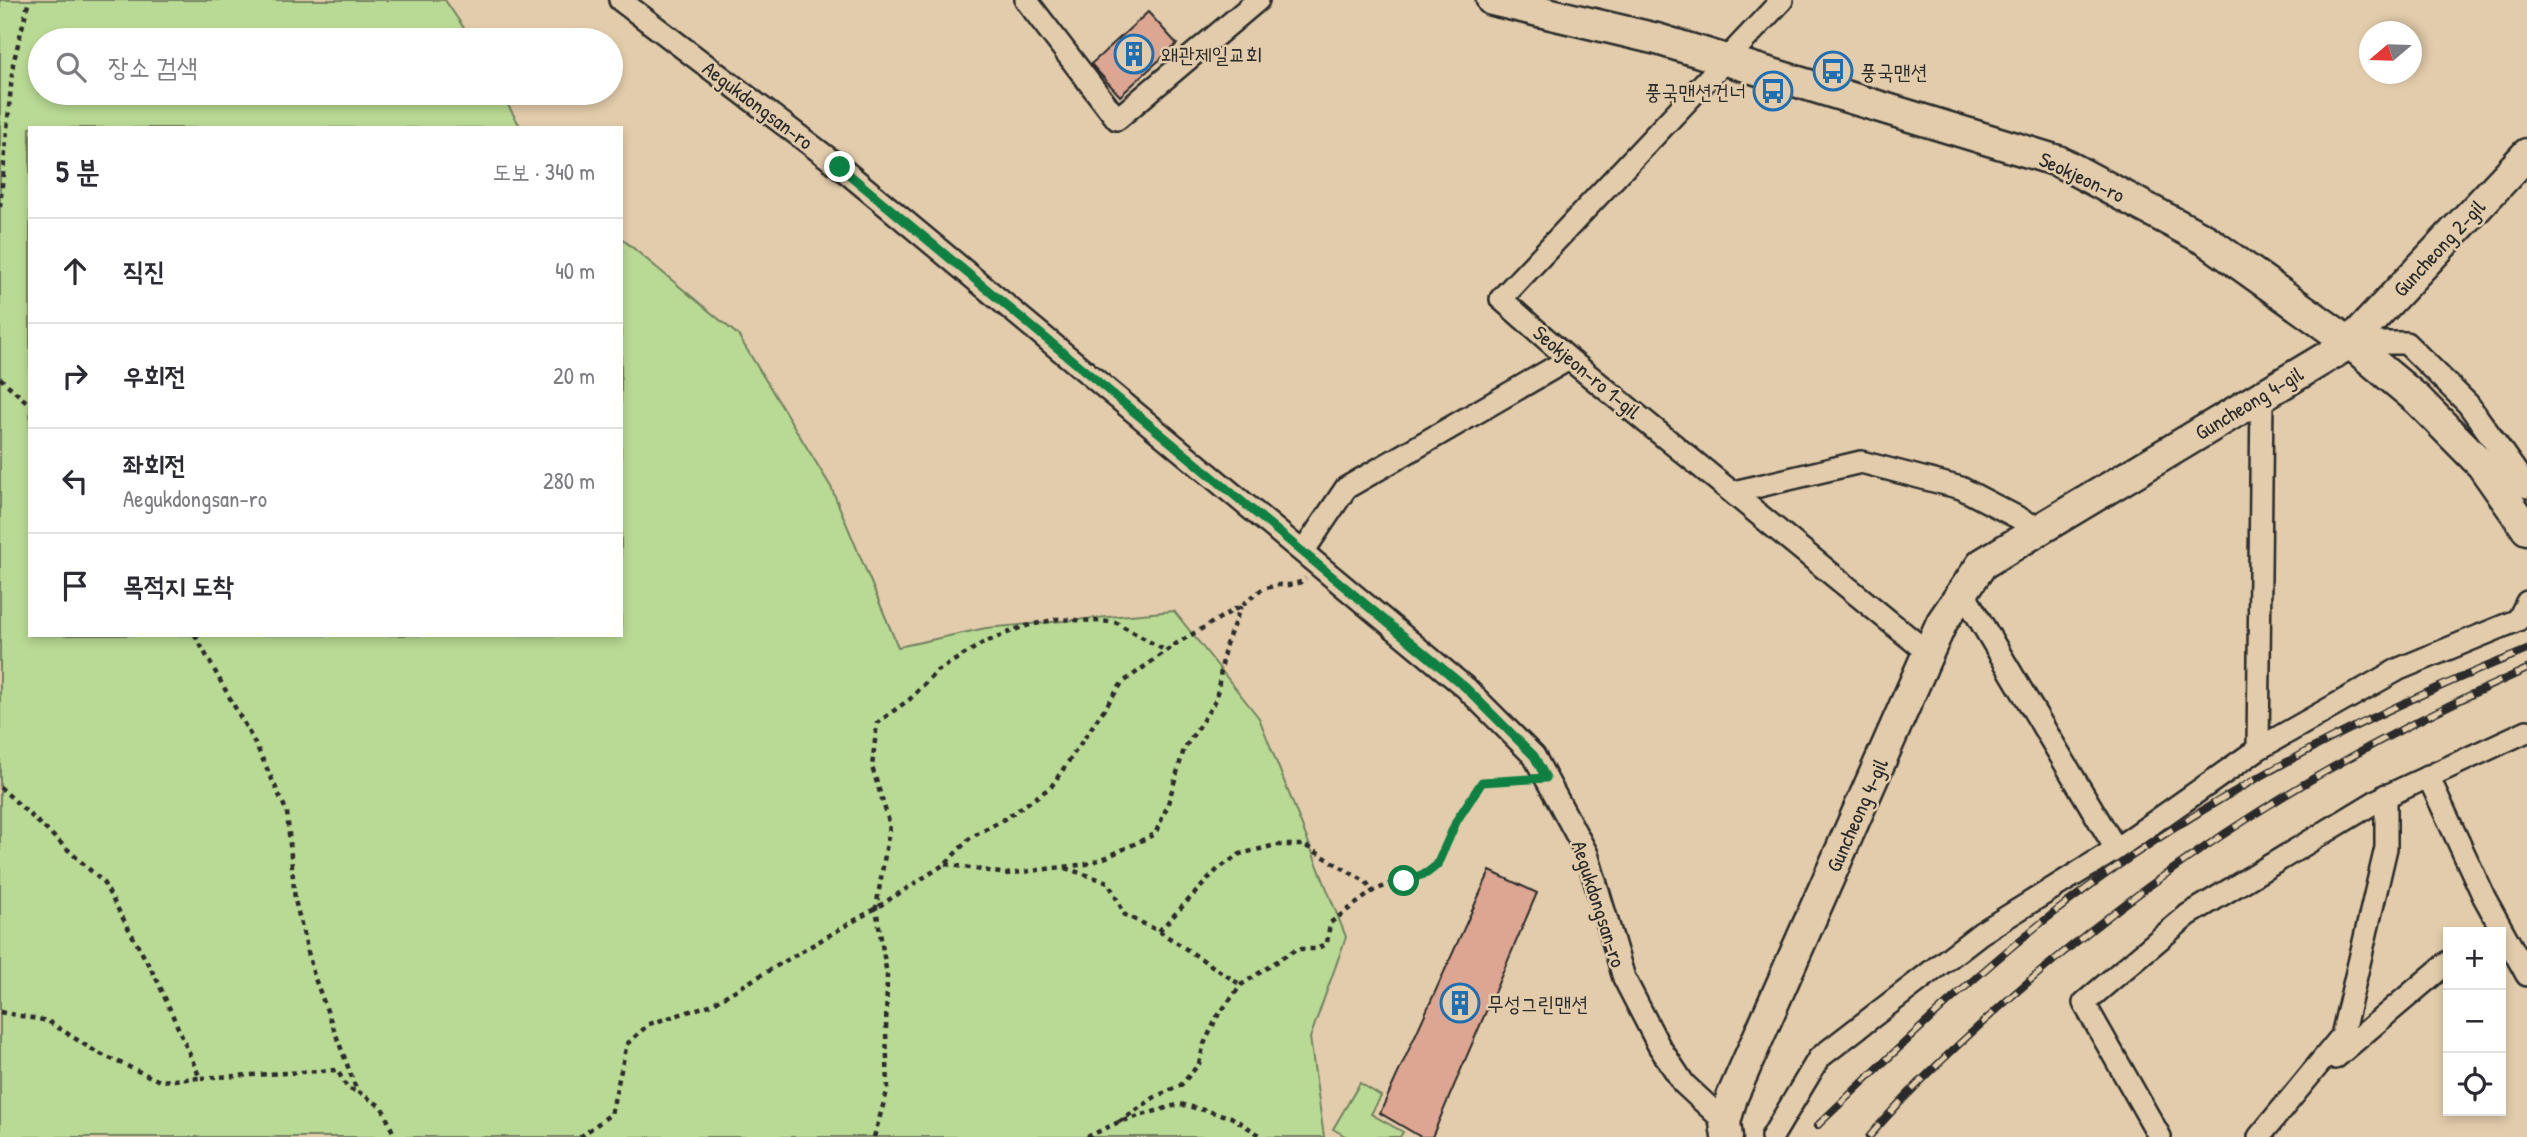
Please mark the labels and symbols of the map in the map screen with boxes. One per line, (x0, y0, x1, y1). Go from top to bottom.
north arrow (2359, 21, 2422, 84)
building icon: 왜관제일교회 (1113, 33, 1155, 75)
place label: 왜관제일교회 (1161, 40, 1262, 69)
bus stop icon: 풍국맨션 (1812, 50, 1854, 92)
street label: Aegukdongsan-ro (697, 54, 819, 156)
place label: 풍국맨션 (1860, 57, 1928, 86)
bus stop icon: 풍국맨션건너 (1752, 70, 1794, 112)
place label: 풍국맨션건너 (1645, 77, 1746, 106)
street label: Seokjeon-ro (2034, 145, 2130, 209)
route end (824, 151, 855, 182)
street label: Guncheong 2-gil (2386, 193, 2492, 303)
street label: Seokjeon-ro 1-gil (1527, 318, 1647, 426)
street label: Guncheong 4-gil (2189, 359, 2309, 447)
street label: Guncheong 4-gil (1819, 753, 1895, 876)
street label: Aegukdongsan-ro (1565, 837, 1633, 971)
route start (1388, 865, 1419, 896)
building icon: 무성그린맨션 (1439, 982, 1481, 1024)
place label: 무성그린맨션 (1487, 989, 1588, 1018)

